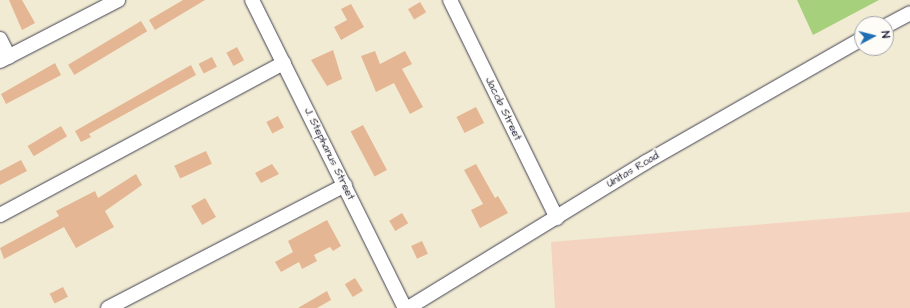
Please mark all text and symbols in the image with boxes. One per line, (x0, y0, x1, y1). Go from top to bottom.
north arrow (854, 16, 894, 56)
text: N (878, 30, 893, 39)
street label: Jacob Street (482, 75, 524, 143)
street label: J. Stephanus Street (301, 106, 357, 202)
street label: Unitas Road (604, 149, 662, 191)

